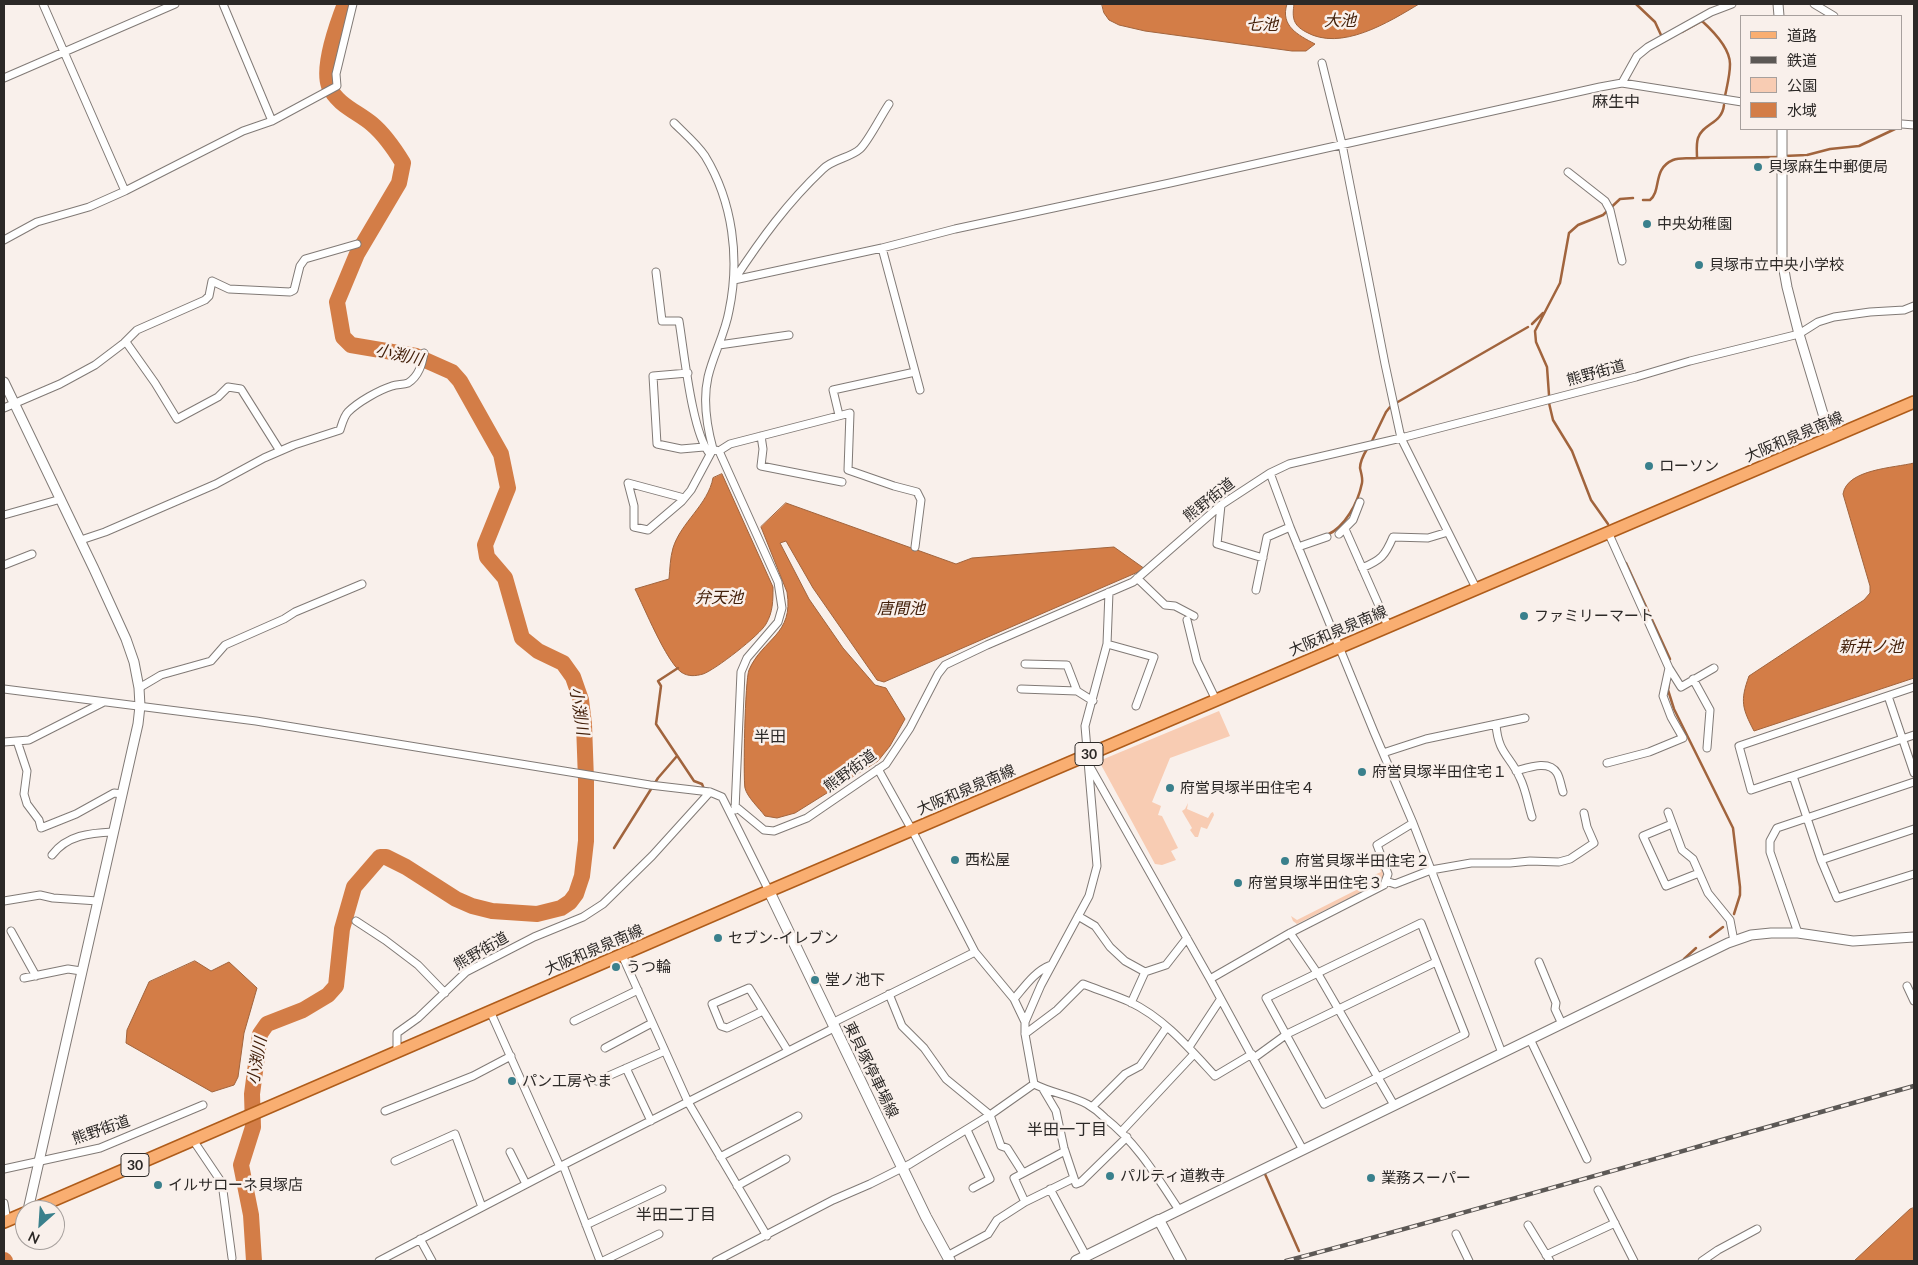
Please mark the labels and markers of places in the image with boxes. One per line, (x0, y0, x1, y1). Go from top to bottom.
place label: 貝塚麻生中郵便局 (1768, 158, 1888, 176)
marker: 貝塚麻生中郵便局 (1752, 161, 1764, 173)
place label: 中央幼稚園 (1657, 215, 1732, 233)
marker: 中央幼稚園 (1641, 218, 1653, 230)
place label: 貝塚市立中央小学校 (1709, 256, 1844, 274)
marker: 貝塚市立中央小学校 (1693, 259, 1705, 271)
place label: ローソン (1659, 457, 1719, 475)
marker: ローソン (1643, 460, 1655, 472)
place label: ファミリーマート (1534, 607, 1654, 625)
marker: ファミリーマート (1518, 610, 1530, 622)
place label: 府営貝塚半田住宅１ (1372, 763, 1507, 781)
marker: 府営貝塚半田住宅１ (1356, 766, 1368, 778)
place label: 府営貝塚半田住宅４ (1180, 779, 1315, 797)
marker: 府営貝塚半田住宅４ (1164, 782, 1176, 794)
place label: 西松屋 (965, 851, 1010, 869)
place label: 府営貝塚半田住宅２ (1295, 852, 1430, 870)
marker: 西松屋 (949, 854, 961, 866)
marker: 府営貝塚半田住宅２ (1279, 855, 1291, 867)
place label: 府営貝塚半田住宅３ (1248, 874, 1383, 892)
marker: 府営貝塚半田住宅３ (1232, 877, 1244, 889)
place label: セブン-イレブン (728, 929, 839, 947)
marker: セブン-イレブン (712, 932, 724, 944)
place label: うつ輪 (626, 958, 671, 976)
marker: うつ輪 (610, 961, 622, 973)
place label: 堂ノ池下 (825, 971, 885, 989)
marker: 堂ノ池下 (809, 974, 821, 986)
place label: パン工房やま (522, 1072, 612, 1090)
marker: パン工房やま (506, 1075, 518, 1087)
place label: パルティ道教寺 (1120, 1167, 1225, 1185)
place label: 業務スーパー (1381, 1169, 1471, 1187)
marker: パルティ道教寺 (1104, 1170, 1116, 1182)
marker: 業務スーパー (1365, 1172, 1377, 1184)
place label: イルサローネ貝塚店 (168, 1176, 303, 1194)
marker: イルサローネ貝塚店 (152, 1179, 164, 1191)

